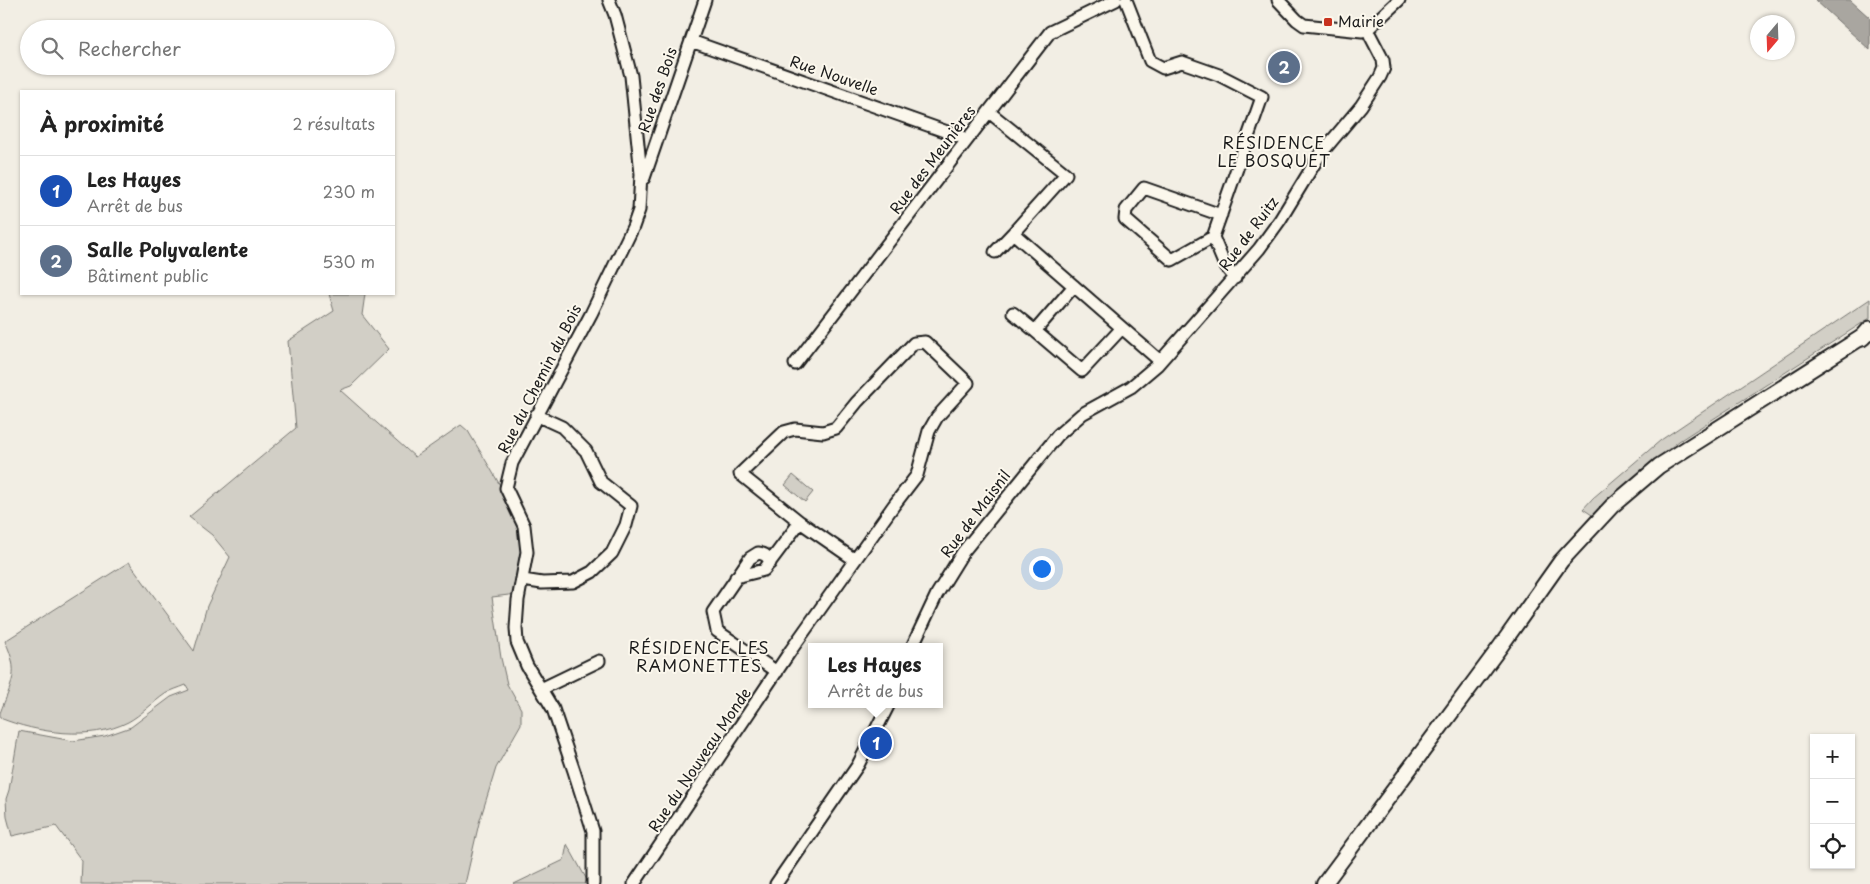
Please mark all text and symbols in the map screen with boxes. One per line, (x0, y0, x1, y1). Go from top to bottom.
place label: Mairie (1338, 9, 1384, 32)
north arrow (1750, 15, 1795, 60)
marker: Mairie (1322, 16, 1334, 28)
search box (20, 20, 395, 75)
icon: search (38, 34, 66, 62)
text: Rechercher (78, 34, 181, 62)
street label: Rue des Bois (631, 44, 682, 135)
pin: 2 (1268, 48, 1300, 86)
street label: Rue Nouvelle (787, 49, 882, 100)
street label: Rue des Meunières (883, 100, 980, 218)
text: À proximité (40, 107, 164, 139)
text: 2 résultats (292, 111, 375, 135)
district label: RÉSIDENCE LE BOSQUET (1217, 130, 1331, 172)
text: Les Hayes (87, 165, 181, 193)
text: 1 (52, 179, 60, 203)
text: 230 m (323, 179, 375, 203)
street label: Rue de Ruitz (1212, 191, 1283, 275)
text: Arrêt de bus (87, 193, 183, 217)
text: Salle Polyvalente (87, 235, 248, 263)
text: 2 (50, 249, 62, 273)
text: 530 m (322, 249, 375, 273)
text: Bâtiment public (87, 263, 208, 287)
street label: Rue du Chemin du Bois (491, 300, 586, 457)
street label: Rue de Maisnil (934, 465, 1015, 562)
your location (1029, 556, 1055, 582)
district label: RÉSIDENCE LES RAMONETTES (628, 635, 770, 677)
popup (808, 643, 943, 708)
text: Les Hayes (828, 650, 922, 678)
text: Arrêt de bus (828, 678, 923, 702)
street label: Rue du Nouveau Monde (642, 682, 756, 836)
pin: 1 (860, 724, 892, 762)
map controls (1810, 734, 1855, 869)
button: + (1810, 734, 1855, 779)
button: − (1810, 779, 1855, 824)
button: locate (1810, 824, 1855, 869)

